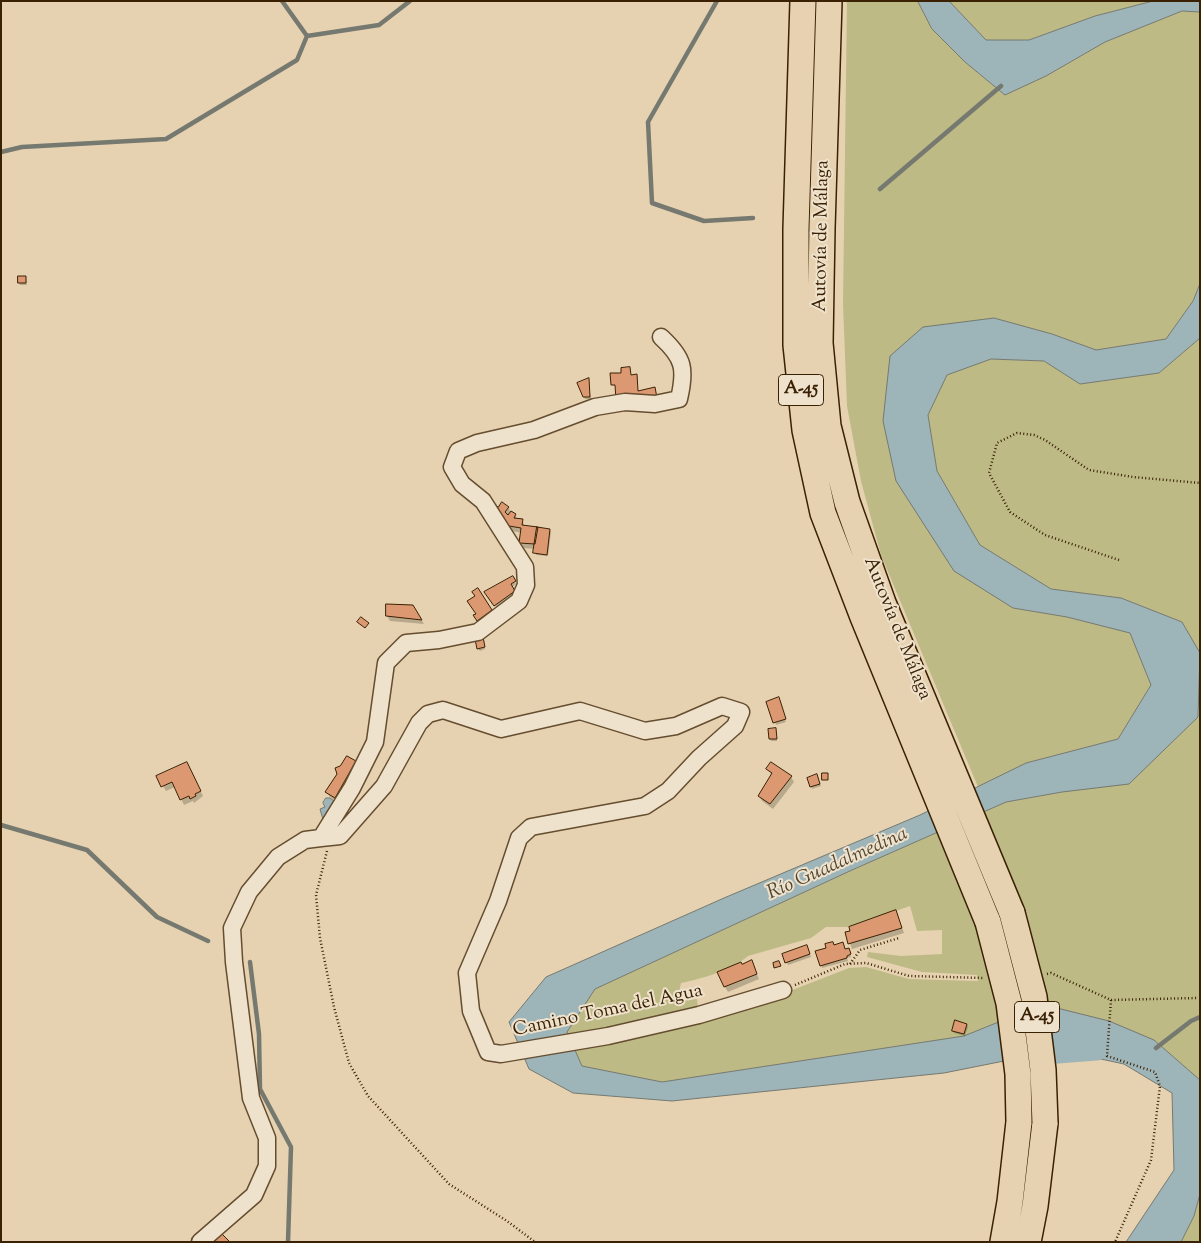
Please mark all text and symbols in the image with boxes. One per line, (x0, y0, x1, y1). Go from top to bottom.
street label: Autovía de Málaga (810, 160, 836, 312)
road number: A-45 (778, 374, 824, 406)
street label: Autovía de Málaga (857, 554, 935, 704)
water label: Río Guadalmedina (764, 823, 912, 907)
street label: Camino Toma del Agua (511, 981, 705, 1043)
road number: A-45 (1014, 1002, 1060, 1032)

